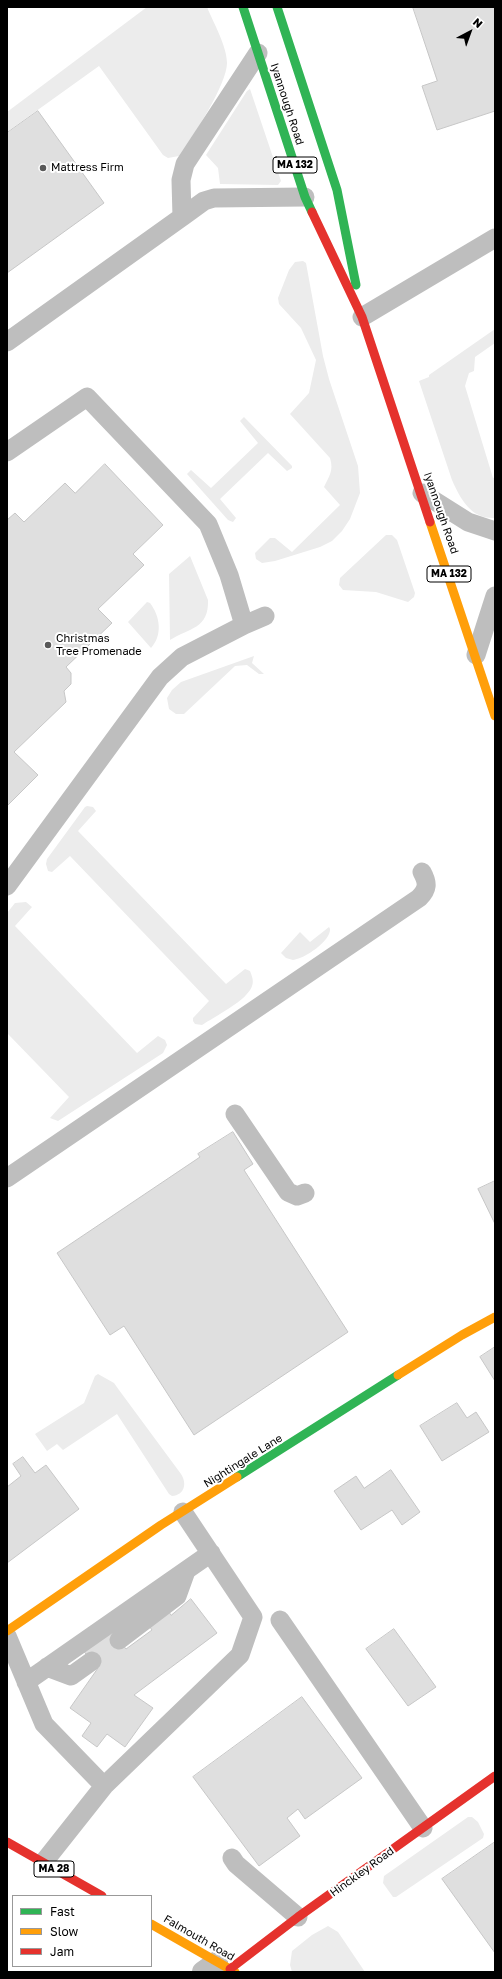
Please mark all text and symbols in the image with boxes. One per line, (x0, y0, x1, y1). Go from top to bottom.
north arrow (450, 12, 490, 52)
text: N (471, 15, 486, 30)
street label: Iyannough Road (268, 61, 306, 147)
road number: MA 132 (273, 157, 317, 173)
place label: Mattress Firm (51, 161, 124, 175)
marker: Mattress Firm (38, 163, 48, 173)
street label: Iyannough Road (421, 470, 461, 556)
road number: MA 132 (427, 566, 471, 582)
place label: Christmas Tree Promenade (56, 632, 142, 658)
marker: Christmas Tree Promenade (43, 640, 53, 650)
street label: Nightingale Lane (201, 1432, 285, 1490)
street label: Hinckley Road (327, 1844, 397, 1900)
road number: MA 28 (34, 1861, 74, 1877)
legend (12, 1895, 152, 1967)
text: Fast (50, 1904, 75, 1919)
street label: Falmouth Road (161, 1912, 237, 1964)
text: Slow (50, 1924, 78, 1939)
text: Jam (50, 1944, 74, 1959)

